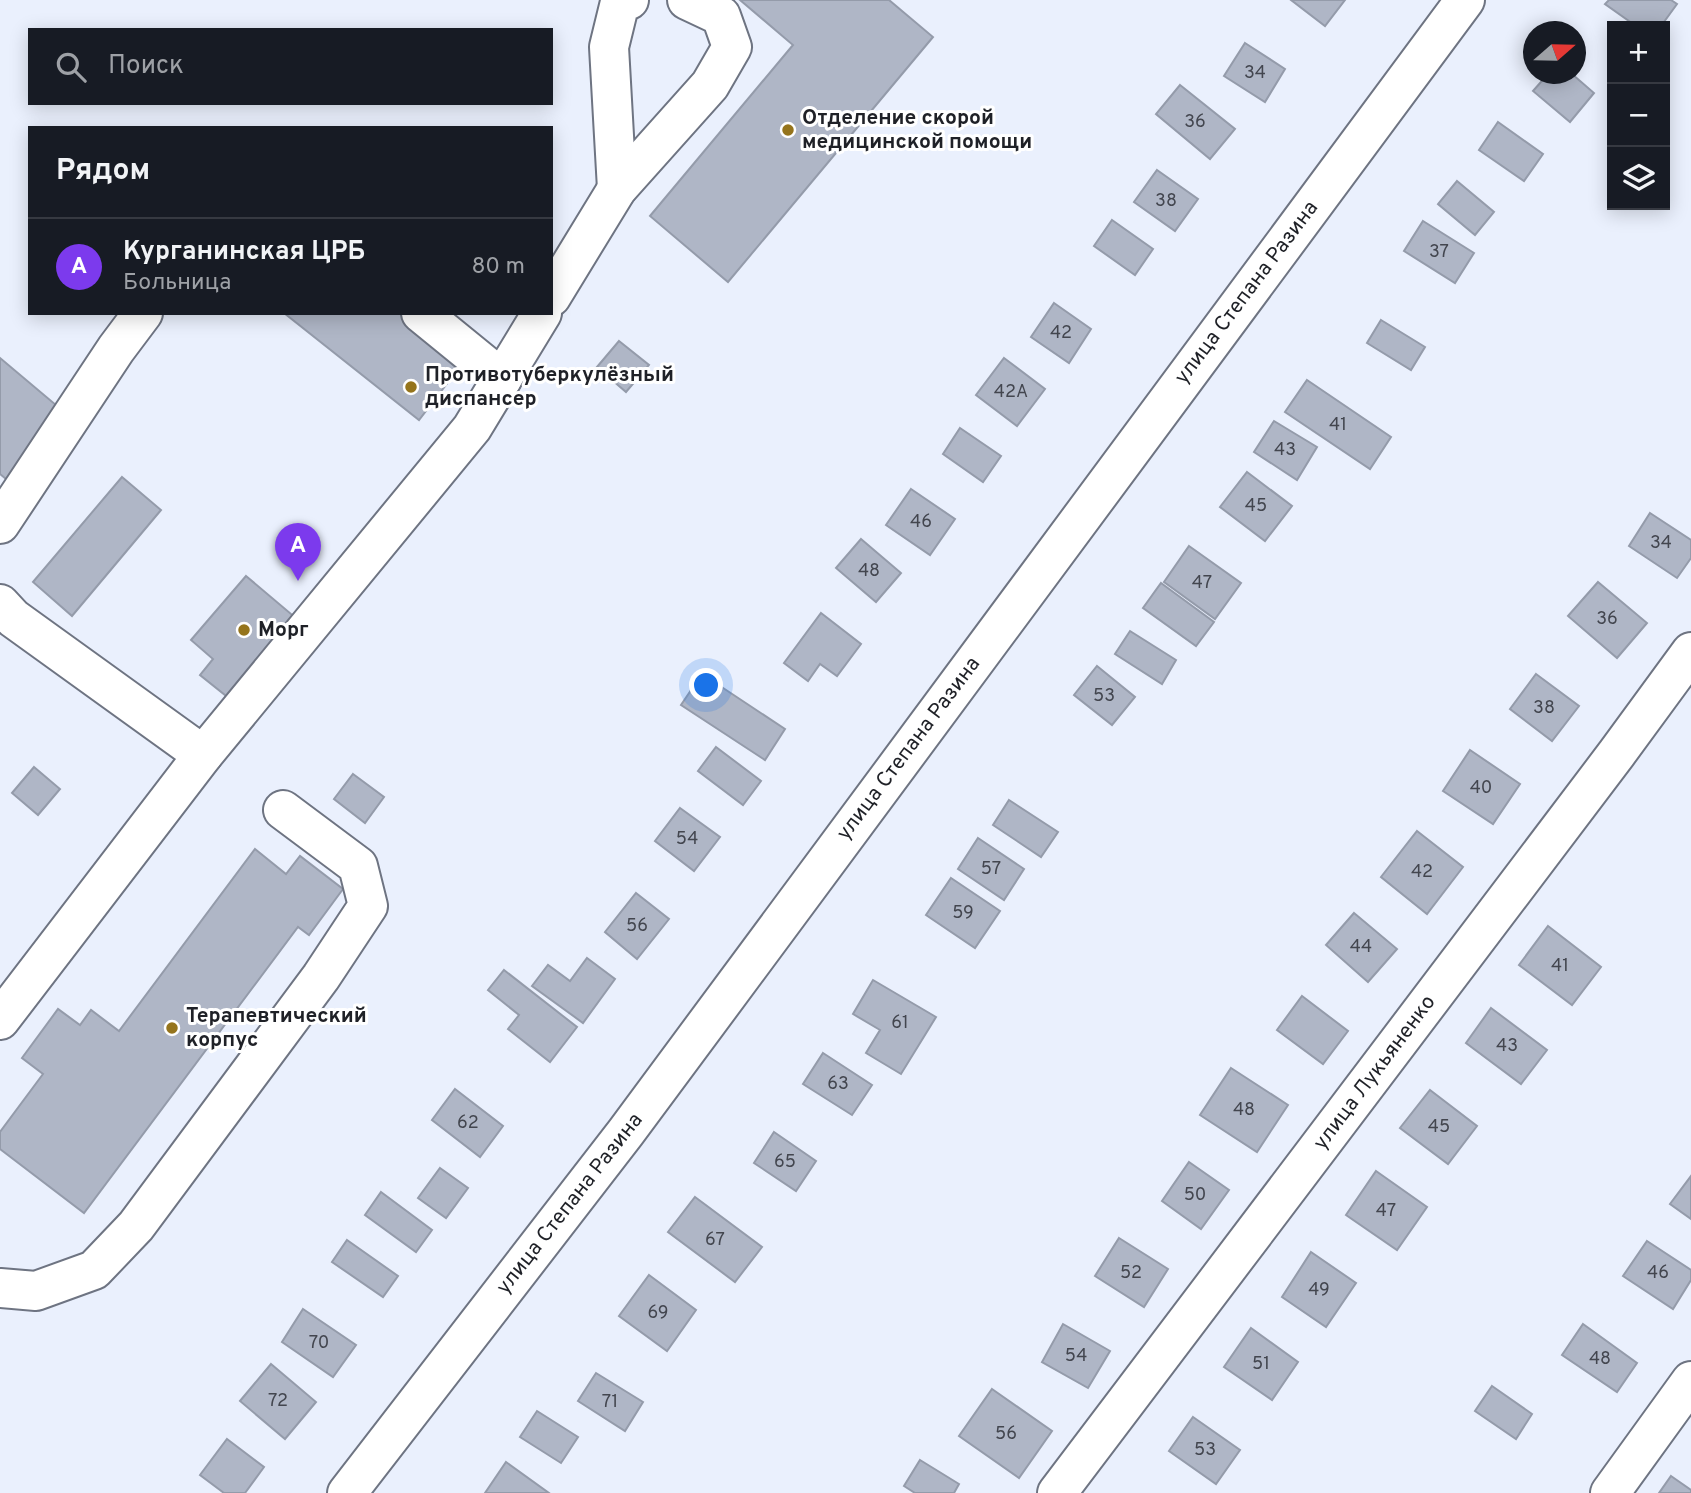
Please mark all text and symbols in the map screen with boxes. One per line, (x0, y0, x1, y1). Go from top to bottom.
north arrow (1523, 21, 1586, 84)
map controls (1607, 21, 1670, 210)
button: + (1607, 21, 1670, 84)
search box (28, 28, 553, 105)
icon: search (52, 48, 90, 86)
text: Поиск (108, 50, 184, 83)
house number: 34 (1244, 62, 1266, 85)
button: − (1607, 84, 1670, 147)
place label: Отделение скорой медицинской помощи (802, 105, 1032, 156)
house number: 36 (1184, 111, 1206, 134)
marker: Отделение скорой медицинской помощи (780, 122, 796, 138)
button: layers (1607, 147, 1670, 210)
text: Рядом (56, 153, 150, 190)
house number: 38 (1155, 190, 1177, 213)
street label: улица Степана Разина (1169, 196, 1325, 390)
text: Курганинская ЦРБ (123, 236, 365, 269)
house number: 37 (1429, 241, 1449, 264)
text: A (71, 253, 87, 282)
text: 80 m (472, 253, 525, 282)
text: Больница (123, 269, 231, 298)
house number: 42 (1050, 322, 1072, 345)
place label: Противотуберкулёзный диспансер (425, 362, 674, 413)
marker: Противотуберкулёзный диспансер (403, 379, 419, 395)
house number: 42А (994, 381, 1028, 404)
house number: 41 (1329, 414, 1347, 437)
house number: 43 (1274, 439, 1296, 462)
house number: 45 (1245, 495, 1267, 518)
house number: 46 (910, 511, 932, 534)
pin: A (275, 523, 321, 581)
house number: 34 (1650, 532, 1672, 555)
house number: 48 (858, 560, 880, 583)
house number: 47 (1192, 572, 1212, 595)
house number: 36 (1596, 608, 1618, 631)
place label: Морг (258, 617, 309, 644)
marker: Морг (236, 622, 252, 638)
street label: улица Степана Разина (831, 652, 987, 846)
your location (689, 668, 723, 702)
house number: 53 (1093, 685, 1115, 708)
house number: 38 (1533, 697, 1555, 720)
house number: 40 (1470, 777, 1492, 800)
house number: 54 (676, 828, 698, 851)
house number: 57 (981, 858, 1001, 881)
house number: 42 (1411, 861, 1433, 884)
house number: 59 (952, 902, 974, 925)
house number: 56 (626, 915, 648, 938)
house number: 44 (1350, 936, 1372, 959)
house number: 41 (1551, 955, 1569, 978)
street label: улица Лукьяненко (1308, 990, 1442, 1156)
place label: Терапевтический корпус (186, 1003, 367, 1054)
house number: 61 (891, 1012, 909, 1035)
marker: Терапевтический корпус (164, 1020, 180, 1036)
house number: 43 (1496, 1035, 1518, 1058)
house number: 63 (827, 1073, 849, 1096)
house number: 48 (1233, 1099, 1255, 1122)
street label: улица Степана Разина (491, 1108, 649, 1300)
house number: 62 (457, 1112, 479, 1135)
house number: 45 (1428, 1116, 1450, 1139)
house number: 65 (774, 1151, 796, 1174)
house number: 50 (1184, 1184, 1206, 1207)
house number: 47 (1376, 1200, 1396, 1223)
house number: 67 (705, 1229, 725, 1252)
house number: 52 (1120, 1262, 1142, 1285)
house number: 46 (1647, 1262, 1669, 1285)
house number: 49 (1308, 1279, 1330, 1302)
house number: 69 (648, 1302, 668, 1325)
house number: 70 (309, 1332, 329, 1355)
house number: 54 (1065, 1345, 1087, 1368)
house number: 48 (1589, 1348, 1611, 1371)
house number: 51 (1252, 1353, 1270, 1376)
house number: 72 (268, 1390, 288, 1413)
house number: 71 (602, 1391, 618, 1414)
house number: 56 (995, 1423, 1017, 1446)
house number: 53 (1194, 1439, 1216, 1462)

